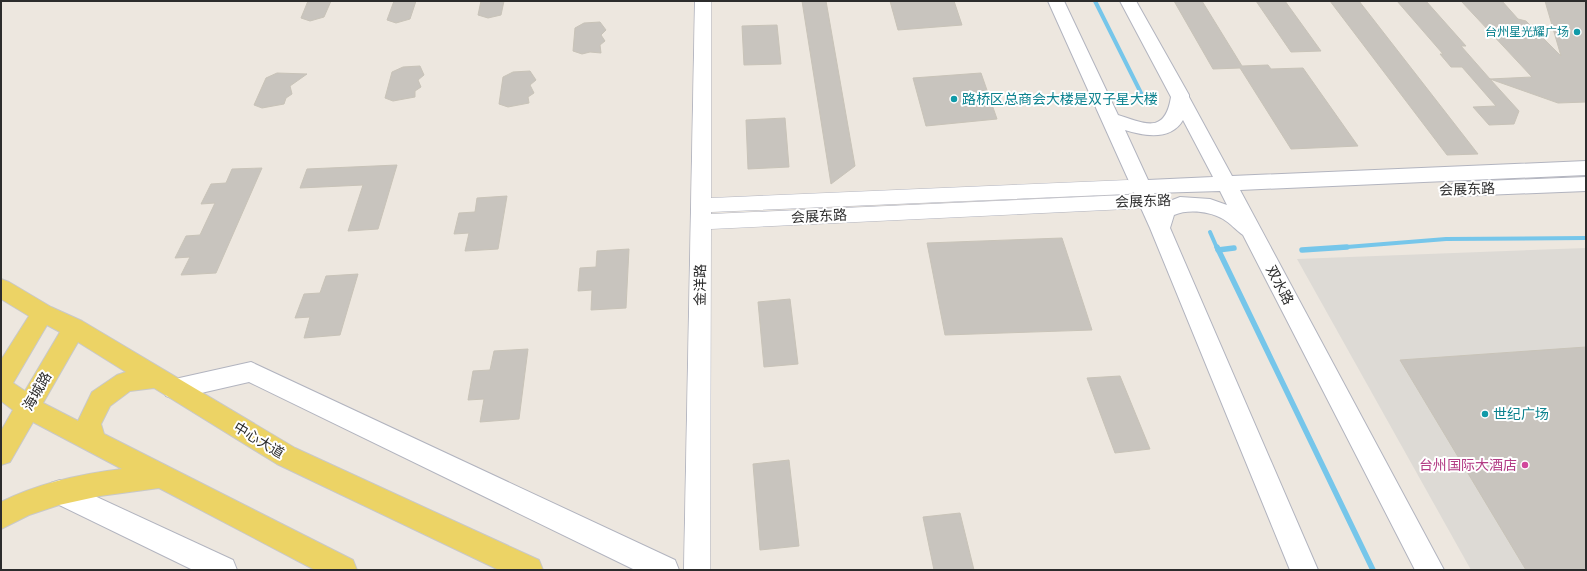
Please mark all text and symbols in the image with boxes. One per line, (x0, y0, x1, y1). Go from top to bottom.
place label: 台州星光耀广场 (1485, 22, 1569, 41)
marker: 台州星光耀广场 (1572, 27, 1582, 37)
place label: 路桥区总商会大楼是双子星大楼 (962, 88, 1158, 109)
marker: 路桥区总商会大楼是双子星大楼 (949, 94, 959, 104)
street label: 会展东路 (1439, 177, 1495, 200)
street label: 会展东路 (1115, 189, 1171, 212)
street label: 会展东路 (790, 204, 847, 227)
street label: 双水路 (1261, 261, 1300, 308)
street label: 金洋路 (689, 264, 710, 306)
street label: 海城路 (17, 367, 56, 414)
place label: 世纪广场 (1493, 403, 1549, 424)
marker: 世纪广场 (1480, 409, 1490, 419)
street label: 中心大道 (230, 416, 289, 463)
place label: 台州国际大酒店 (1419, 454, 1517, 475)
marker: 台州国际大酒店 (1520, 460, 1530, 470)

